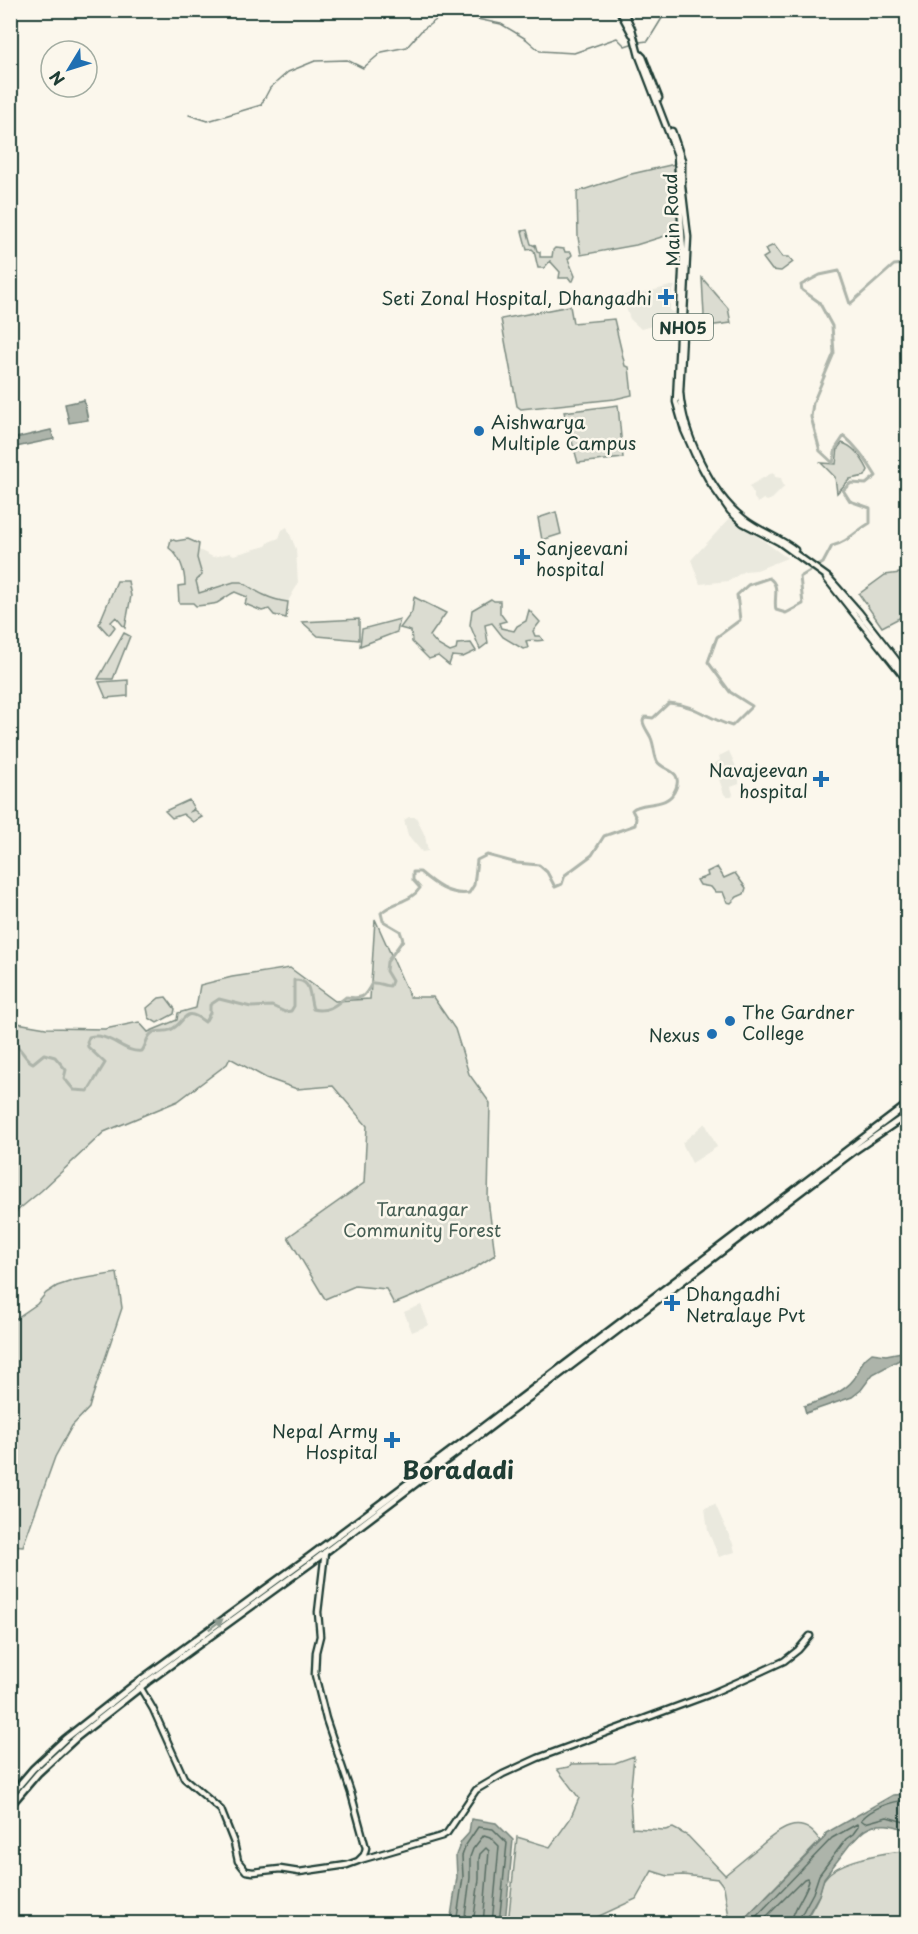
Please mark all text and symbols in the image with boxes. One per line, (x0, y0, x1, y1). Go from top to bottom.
north arrow (39, 39, 99, 99)
text: N (43, 66, 70, 91)
street label: Main Road (656, 173, 686, 267)
place label: Seti Zonal Hospital, Dhangadhi (381, 284, 652, 311)
marker: Seti Zonal Hospital, Dhangadhi (657, 288, 675, 306)
road number: NH05 (653, 314, 713, 340)
place label: Aishwarya Multiple Campus (491, 408, 636, 456)
marker: Aishwarya Multiple Campus (472, 424, 486, 438)
place label: Sanjeevani hospital (536, 534, 629, 582)
marker: Sanjeevani hospital (513, 548, 531, 566)
place label: Navajeevan hospital (709, 756, 808, 804)
marker: Navajeevan hospital (812, 770, 830, 788)
place label: The Gardner College (742, 998, 855, 1046)
marker: The Gardner College (723, 1014, 737, 1028)
place label: Nexus (649, 1021, 700, 1048)
marker: Nexus (705, 1027, 719, 1041)
park label: Taranagar Community Forest (343, 1195, 501, 1243)
place label: Dhangadhi Netralaye Pvt (686, 1280, 806, 1328)
marker: Dhangadhi Netralaye Pvt (663, 1294, 681, 1312)
place label: Nepal Army Hospital (272, 1417, 378, 1465)
marker: Nepal Army Hospital (383, 1431, 401, 1449)
district label: Boradadi (402, 1451, 514, 1487)
one-way arrow (209, 1619, 224, 1631)

